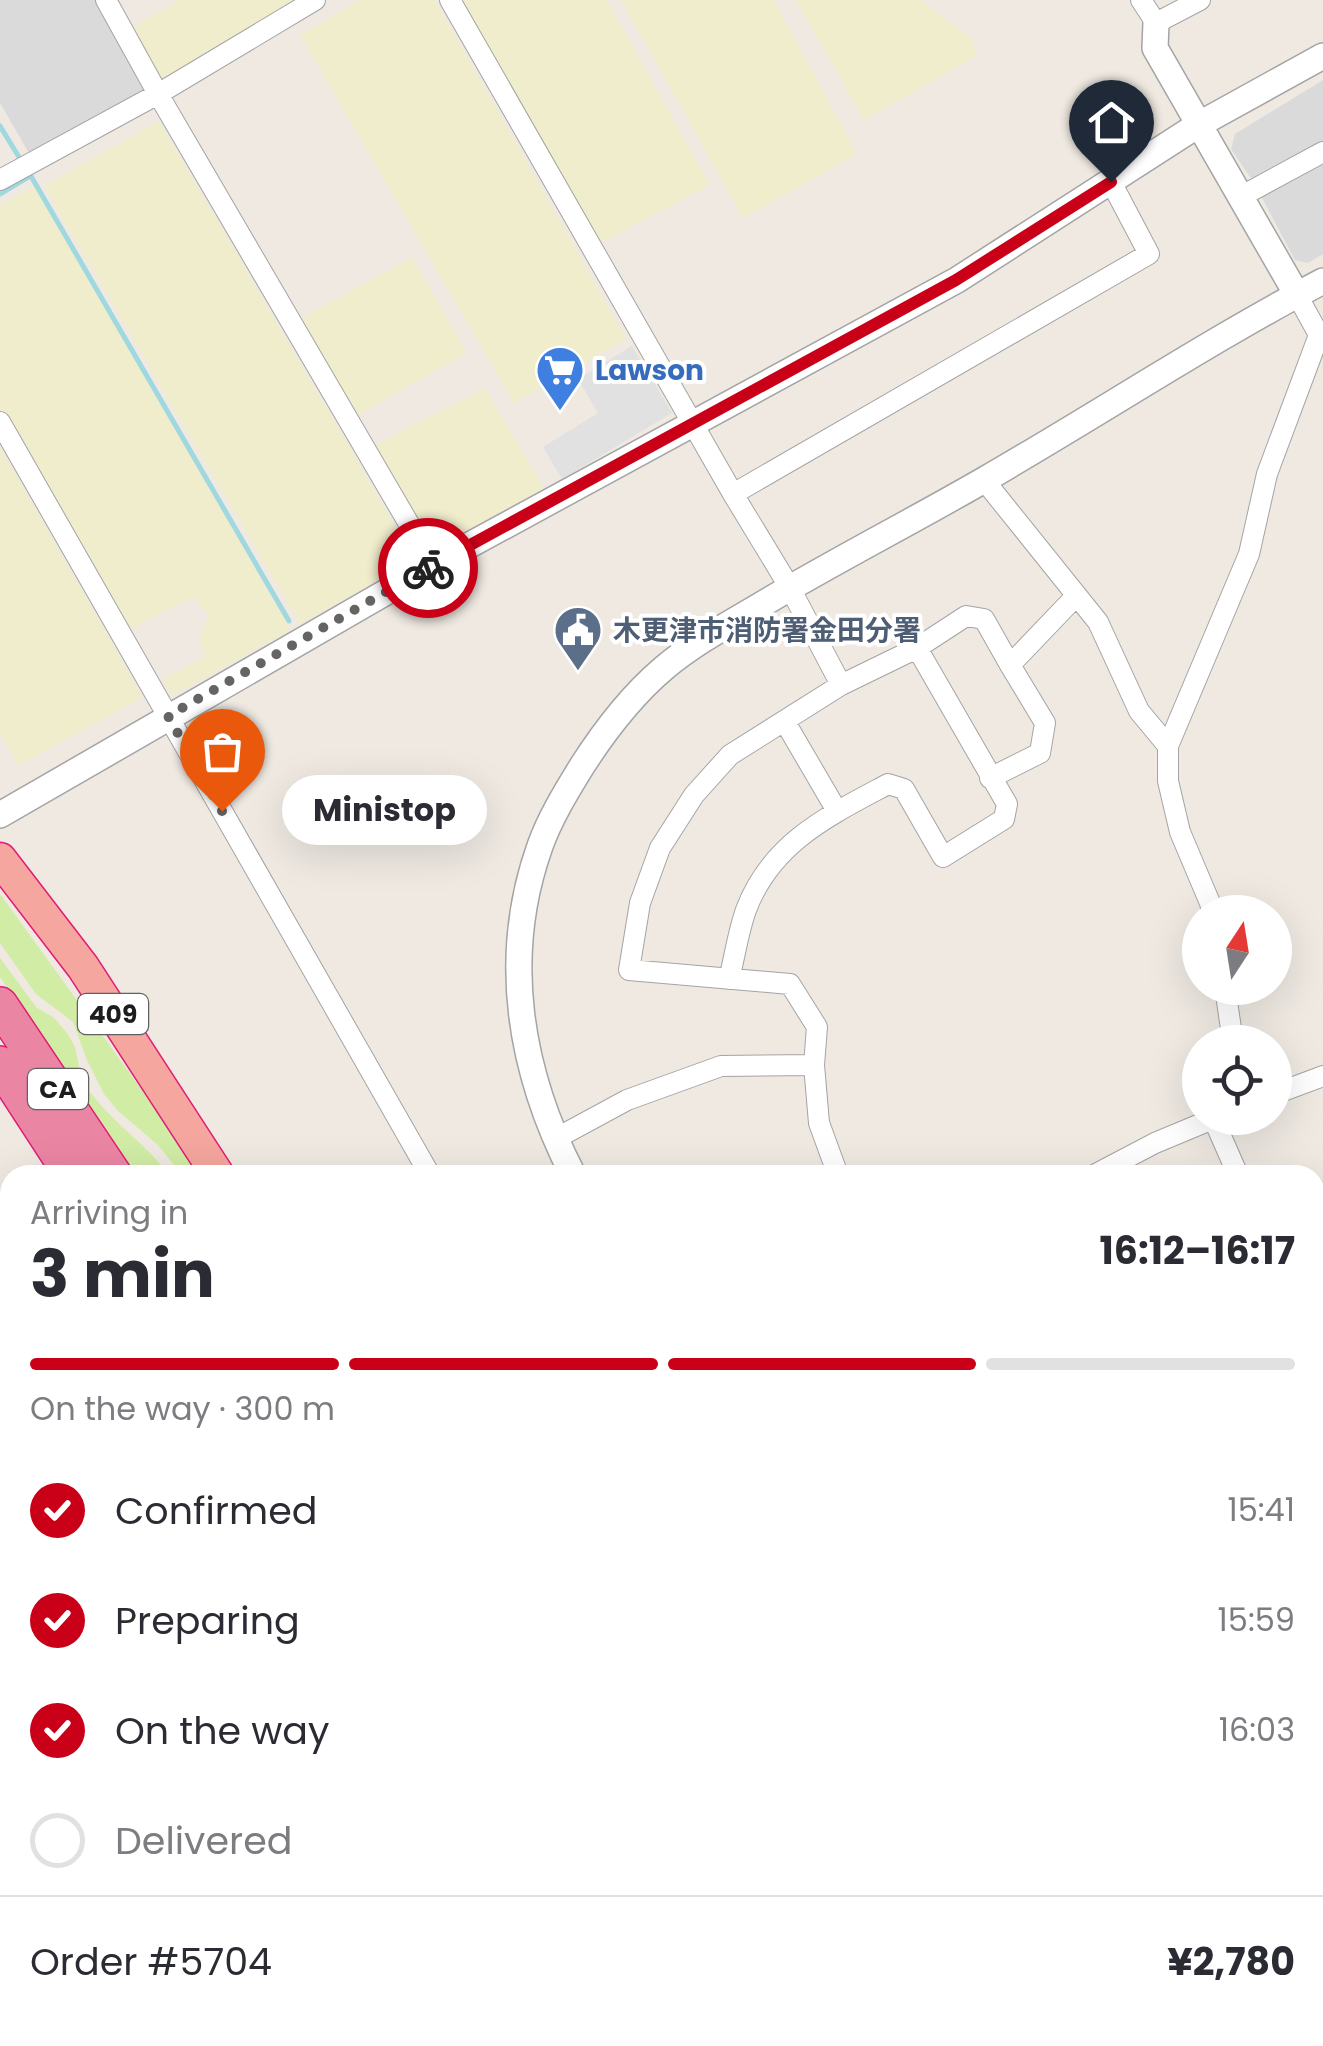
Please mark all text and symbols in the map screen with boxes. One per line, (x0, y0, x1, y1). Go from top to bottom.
pin (1069, 80, 1154, 183)
icon: home (1084, 95, 1139, 150)
supermarket icon: Lawson (534, 344, 586, 412)
place label: Lawson (595, 351, 704, 390)
courier (378, 518, 478, 618)
icon: bike (401, 541, 456, 596)
public building icon: 木更津市消防署金田分署 (552, 604, 604, 672)
place label: 木更津市消防署金田分署 (613, 611, 921, 650)
pin (180, 709, 265, 812)
icon: bag (195, 724, 250, 779)
callout: Ministop (282, 776, 487, 846)
text: Ministop (313, 787, 456, 832)
north arrow (1182, 895, 1292, 1005)
map controls (1182, 895, 1292, 1135)
road number: 409 (78, 994, 148, 1034)
button: locate (1182, 1025, 1292, 1135)
road number: CA (28, 1069, 88, 1109)
text: Arriving in (30, 1190, 188, 1235)
text: 16:12–16:17 (1099, 1224, 1295, 1277)
text: 3 min (30, 1229, 215, 1320)
text: On the way · 300 m (30, 1386, 335, 1431)
icon: check (30, 1483, 85, 1538)
text: Confirmed (115, 1484, 317, 1537)
text: 15:41 (1227, 1487, 1295, 1532)
icon: check (30, 1593, 85, 1648)
text: Preparing (115, 1594, 300, 1647)
text: 15:59 (1218, 1597, 1295, 1642)
icon: check (30, 1703, 85, 1758)
text: On the way (115, 1704, 329, 1757)
text: 16:03 (1219, 1707, 1295, 1752)
text: Delivered (115, 1814, 292, 1867)
text: Order #5704 (30, 1935, 272, 1988)
text: ¥2,780 (1167, 1935, 1295, 1988)

